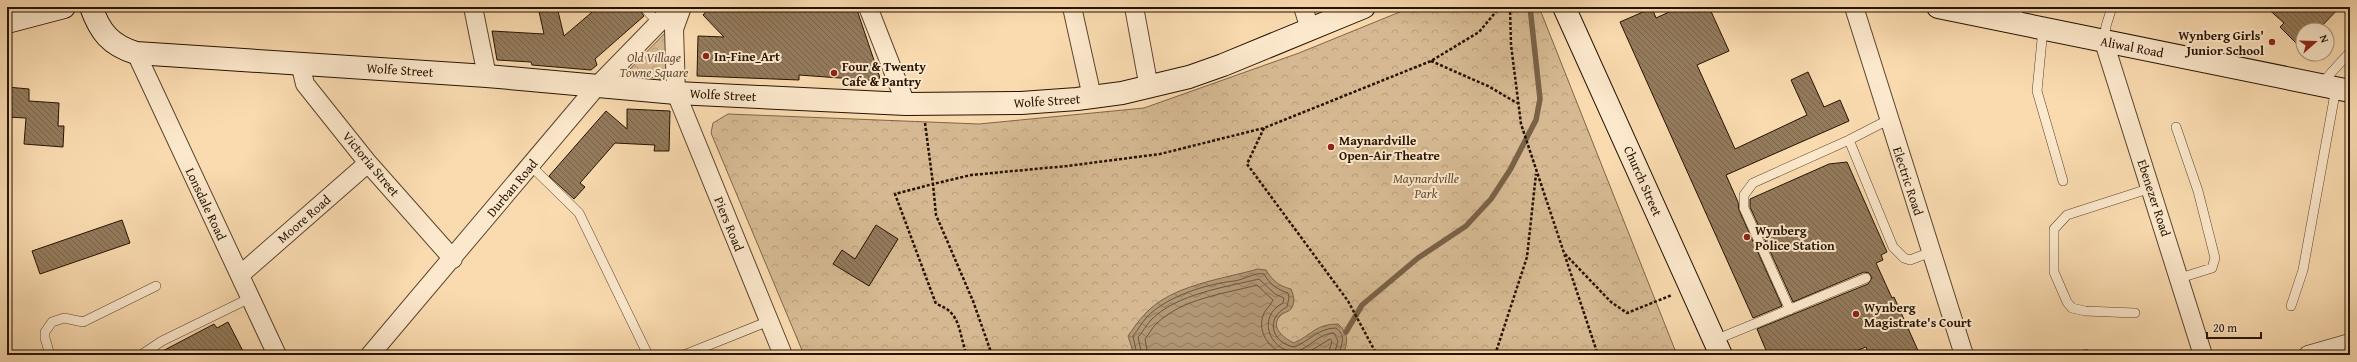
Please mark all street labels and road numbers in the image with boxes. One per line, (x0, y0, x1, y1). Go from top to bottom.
street label: Aliwal Road (2099, 32, 2165, 62)
street label: Wolfe Street (366, 58, 434, 82)
street label: Wolfe Street (689, 84, 757, 106)
street label: Wolfe Street (1013, 89, 1081, 113)
street label: Victoria Street (338, 127, 404, 201)
street label: Church Street (1619, 143, 1667, 220)
street label: Electric Road (1888, 144, 1928, 218)
street label: Durban Road (482, 155, 542, 221)
street label: Ebenezer Road (2133, 157, 2175, 239)
street label: Lonsdale Road (181, 164, 231, 244)
street label: Moore Road (273, 190, 335, 248)
street label: Piers Road (709, 194, 749, 254)

